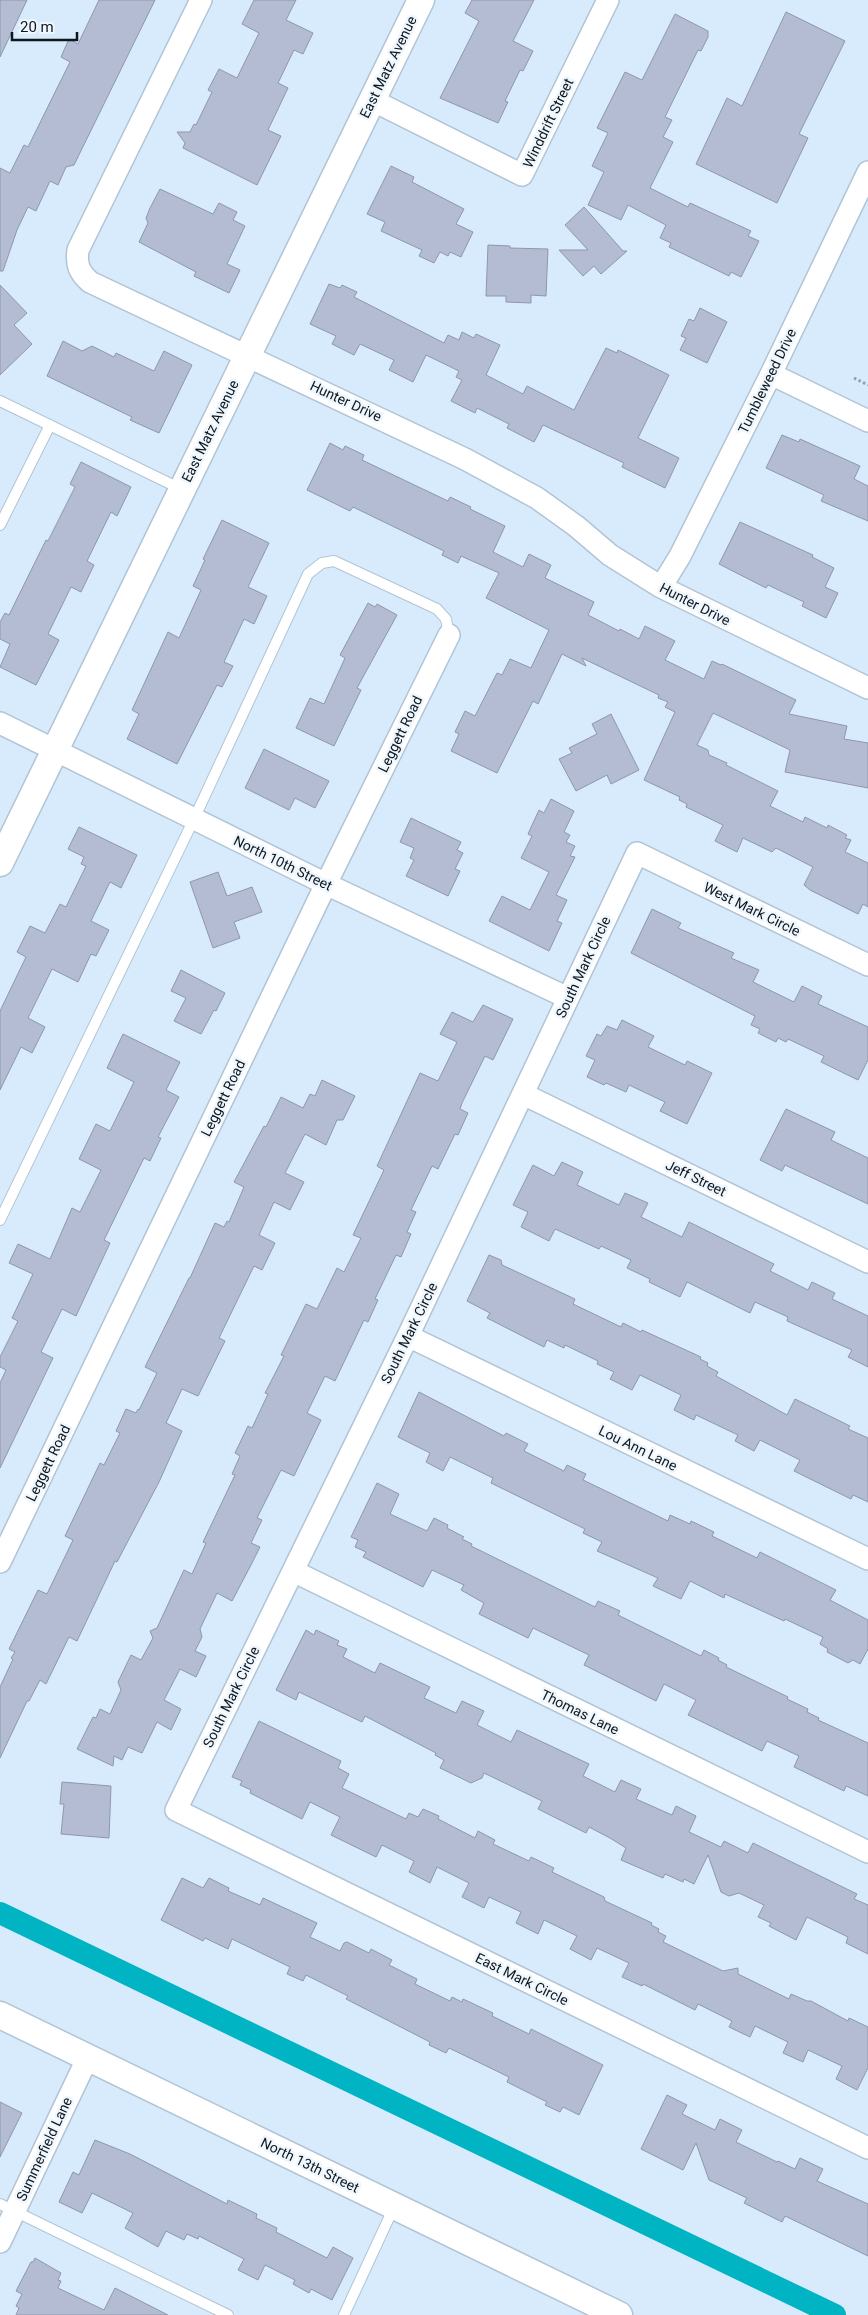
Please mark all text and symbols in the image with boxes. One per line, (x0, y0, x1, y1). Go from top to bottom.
scale bar (12, 10, 78, 42)
street label: East Matz Avenue (356, 13, 420, 121)
text: 20 m (20, 18, 54, 36)
street label: Winddrift Street (519, 75, 577, 170)
street label: Tumbleweed Drive (735, 326, 799, 436)
street label: East Matz Avenue (178, 377, 242, 485)
street label: Hunter Drive (308, 377, 384, 425)
street label: Hunter Drive (657, 579, 733, 629)
street label: Leggett Road (375, 693, 425, 775)
street label: North 10th Street (231, 832, 335, 894)
street label: West Mark Circle (701, 879, 803, 939)
street label: South Mark Circle (552, 914, 614, 1020)
street label: Leggett Road (198, 1057, 248, 1139)
street label: Jeff Street (663, 1156, 729, 1200)
street label: South Mark Circle (378, 1280, 440, 1386)
street label: Leggett Road (23, 1422, 73, 1504)
street label: Lou Ann Lane (596, 1422, 680, 1474)
street label: South Mark Circle (200, 1644, 262, 1750)
street label: Thomas Lane (538, 1686, 622, 1738)
street label: East Mark Circle (473, 1950, 571, 2008)
street label: Summerfield Lane (13, 2094, 75, 2204)
street label: North 13th Street (258, 2134, 362, 2196)

